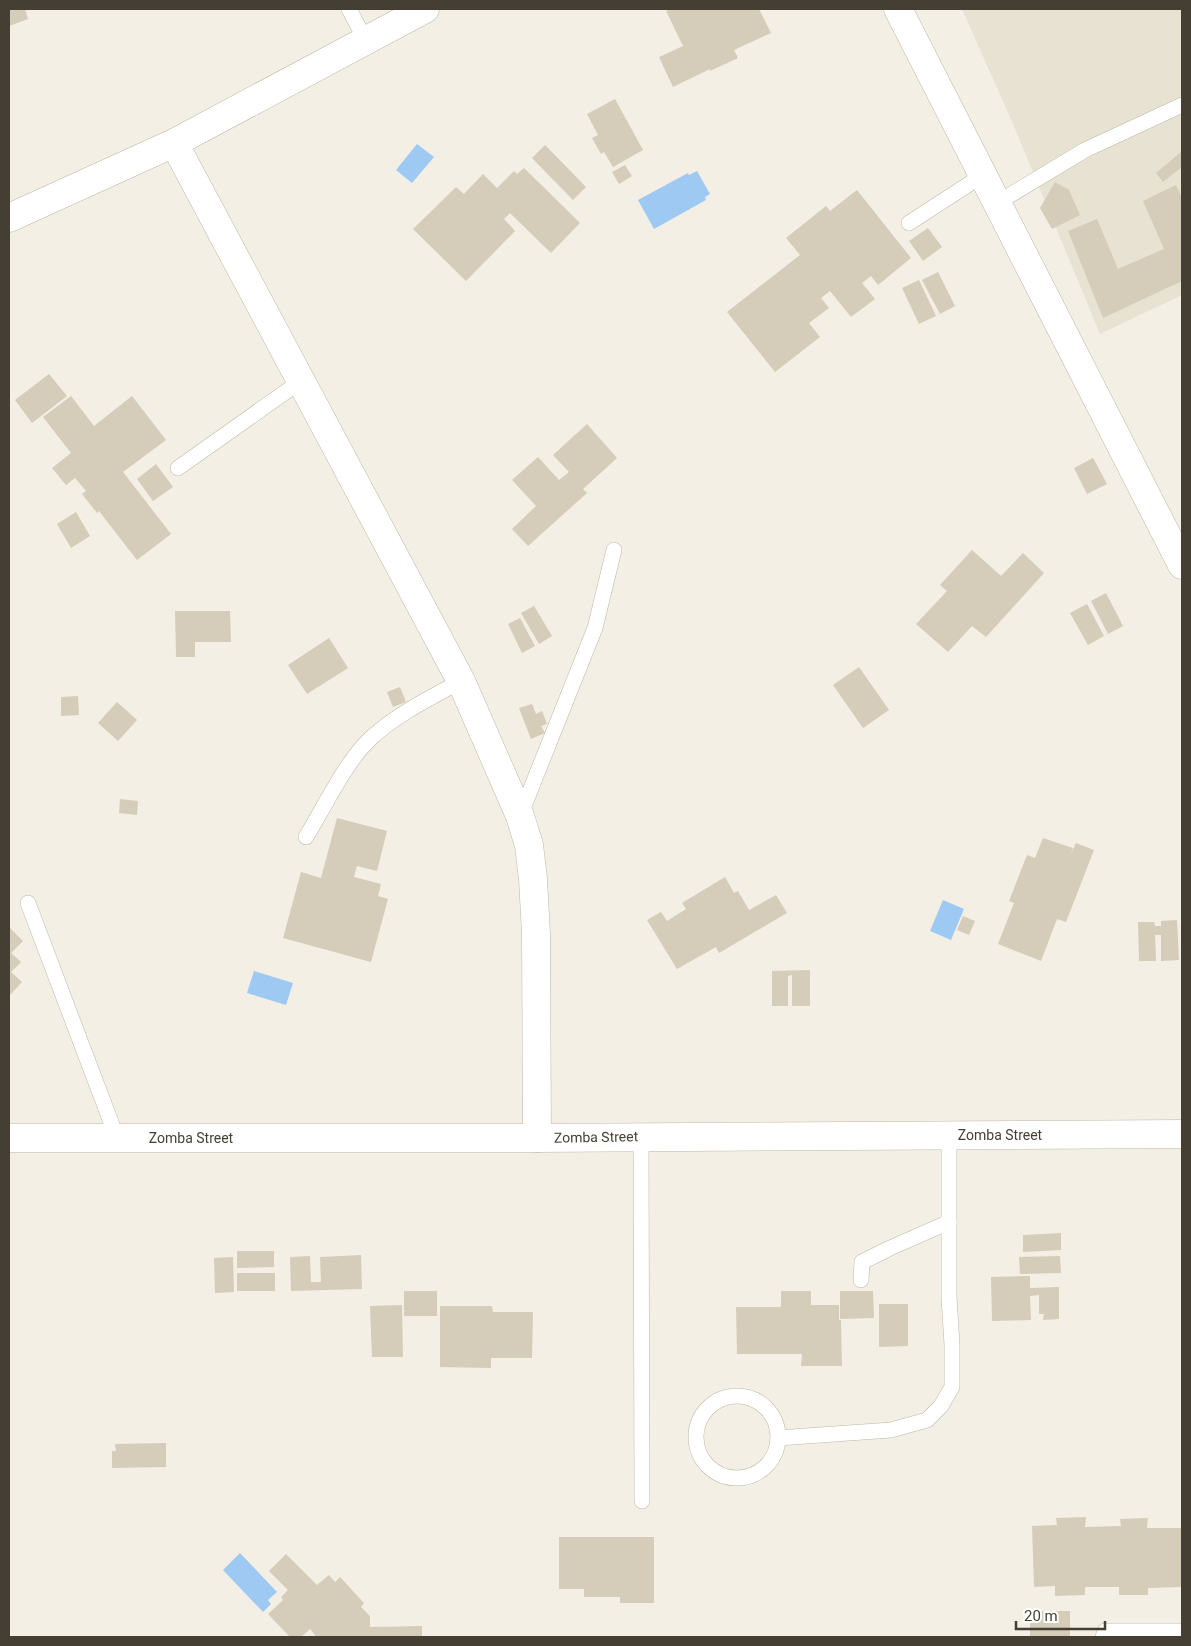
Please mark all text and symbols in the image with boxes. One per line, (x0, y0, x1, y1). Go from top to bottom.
street label: Zomba Street (958, 1127, 1043, 1143)
street label: Zomba Street (554, 1128, 639, 1146)
street label: Zomba Street (149, 1130, 234, 1146)
scale bar (1016, 1598, 1105, 1630)
text: 20 m (1024, 1607, 1058, 1625)

